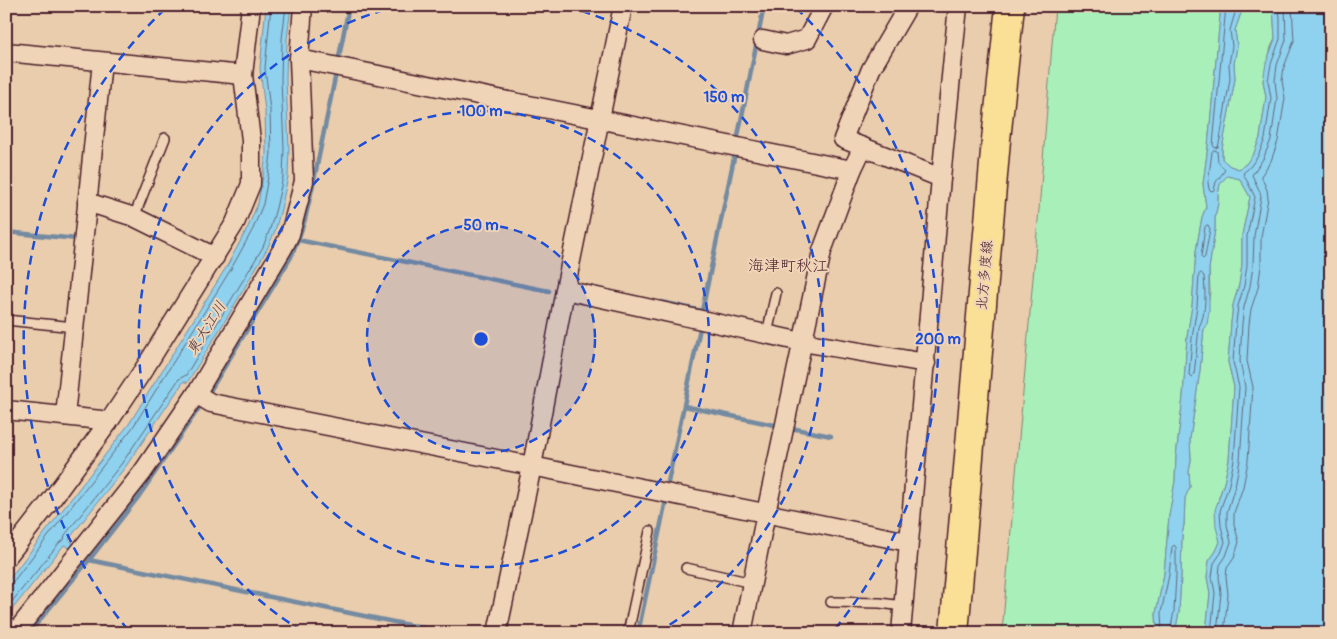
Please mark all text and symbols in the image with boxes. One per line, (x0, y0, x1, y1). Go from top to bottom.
text: 150 m (704, 88, 744, 107)
text: 100 m (460, 102, 502, 121)
text: 50 m (464, 216, 498, 235)
street label: 北方多度線 (973, 239, 996, 311)
district label: 海津町秋江 (748, 256, 828, 276)
water label: 東大江川 (182, 298, 230, 359)
centre of rings (472, 330, 490, 348)
text: 200 m (915, 330, 961, 349)

